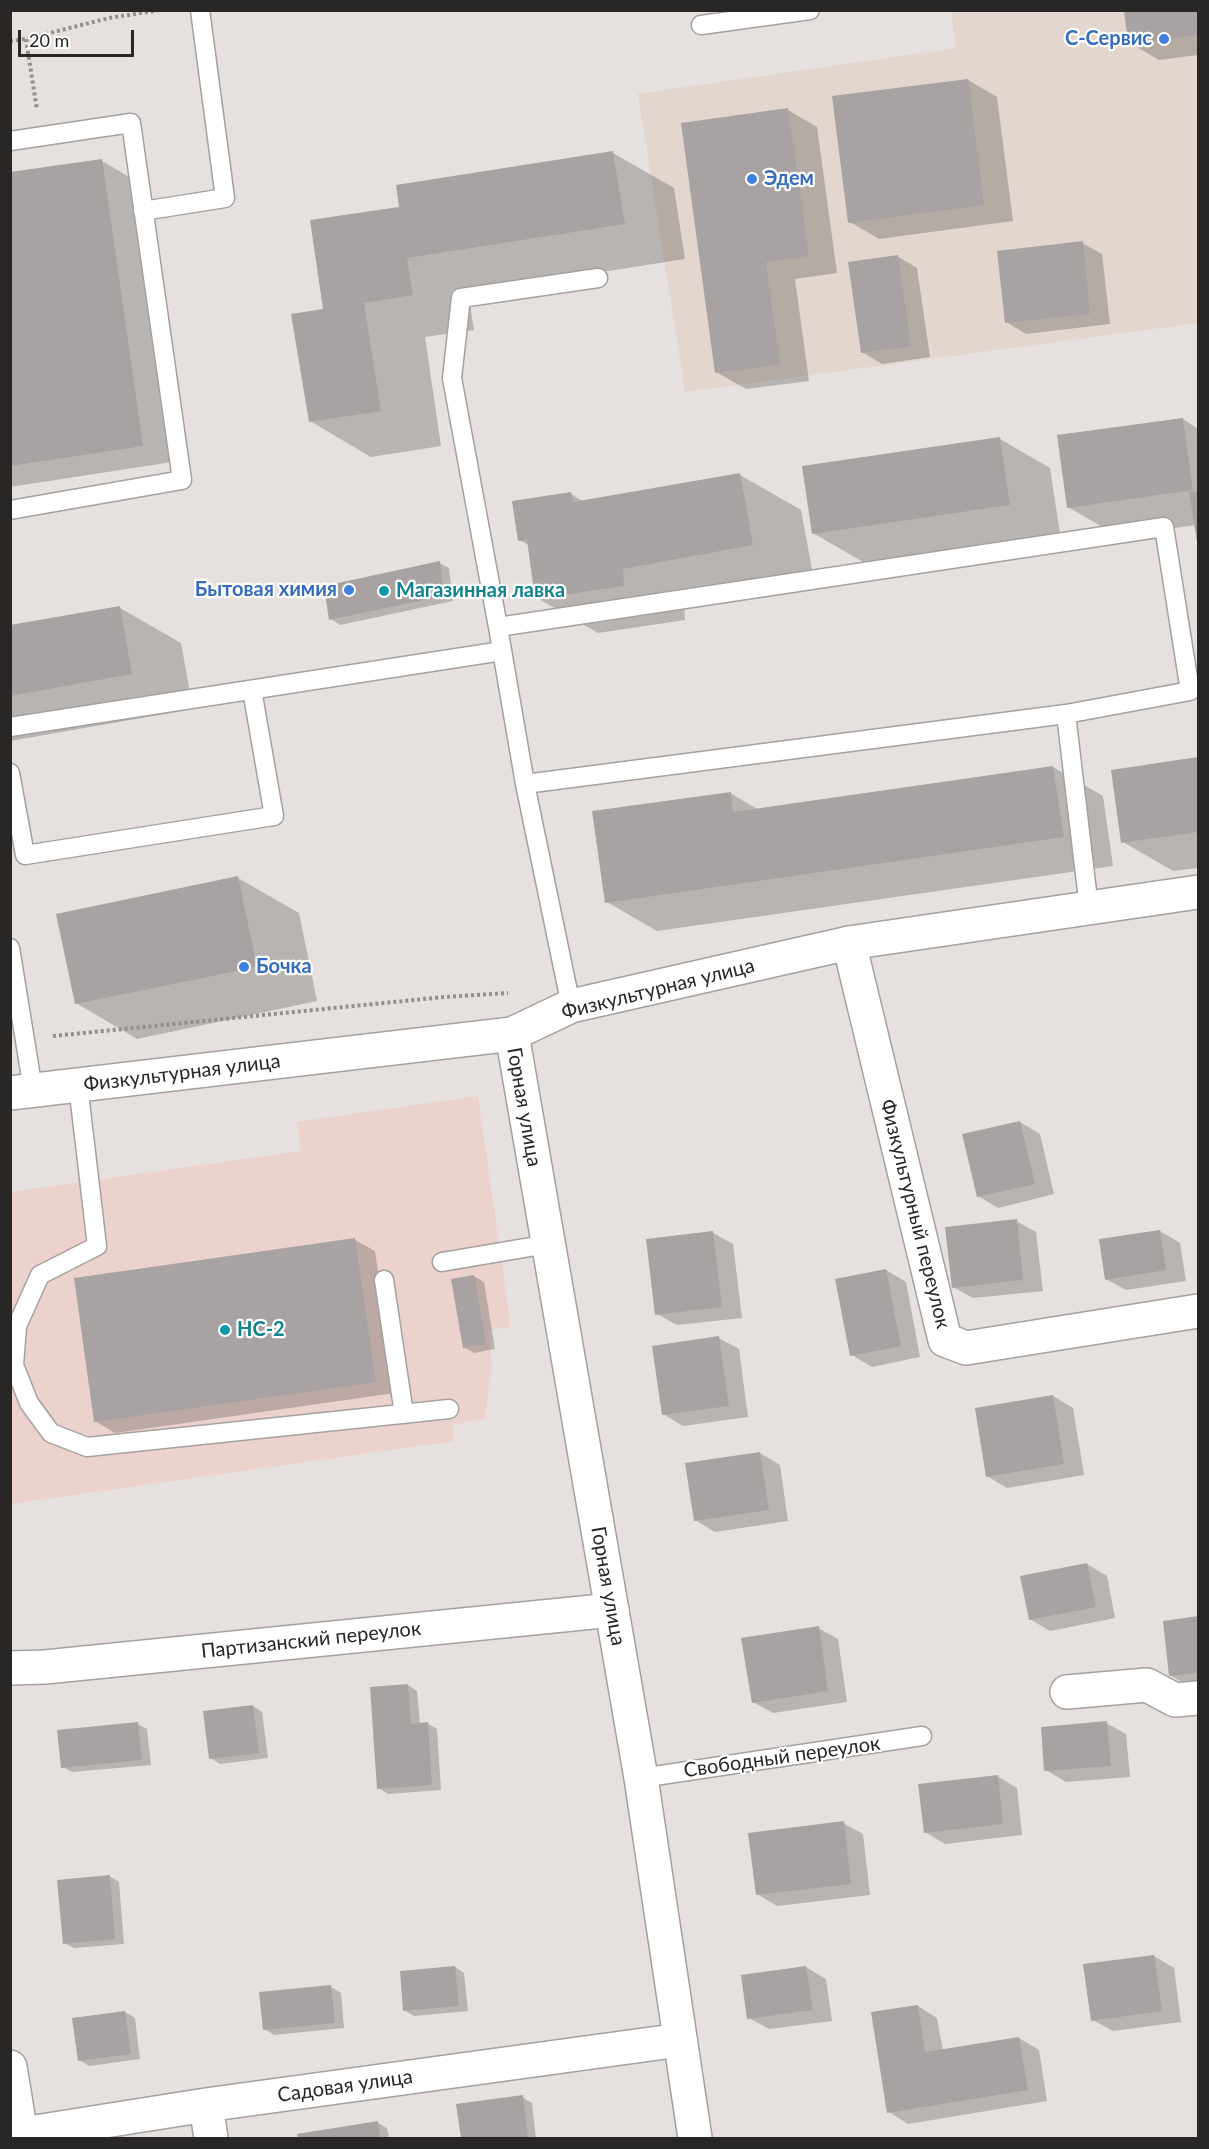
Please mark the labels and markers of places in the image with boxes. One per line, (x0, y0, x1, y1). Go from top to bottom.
place label: С-Сервис (1065, 27, 1152, 51)
marker: С-Сервис (1157, 32, 1171, 46)
place label: Эдем (764, 167, 814, 191)
marker: Эдем (745, 172, 759, 186)
place label: Бытовая химия (195, 578, 337, 602)
place label: Магазинная лавка (396, 579, 565, 603)
marker: Бытовая химия (342, 583, 356, 597)
marker: Магазинная лавка (377, 584, 391, 598)
place label: Бочка (256, 955, 312, 979)
marker: Бочка (237, 960, 251, 974)
place label: НС-2 (237, 1318, 285, 1342)
marker: НС-2 (218, 1323, 232, 1337)

